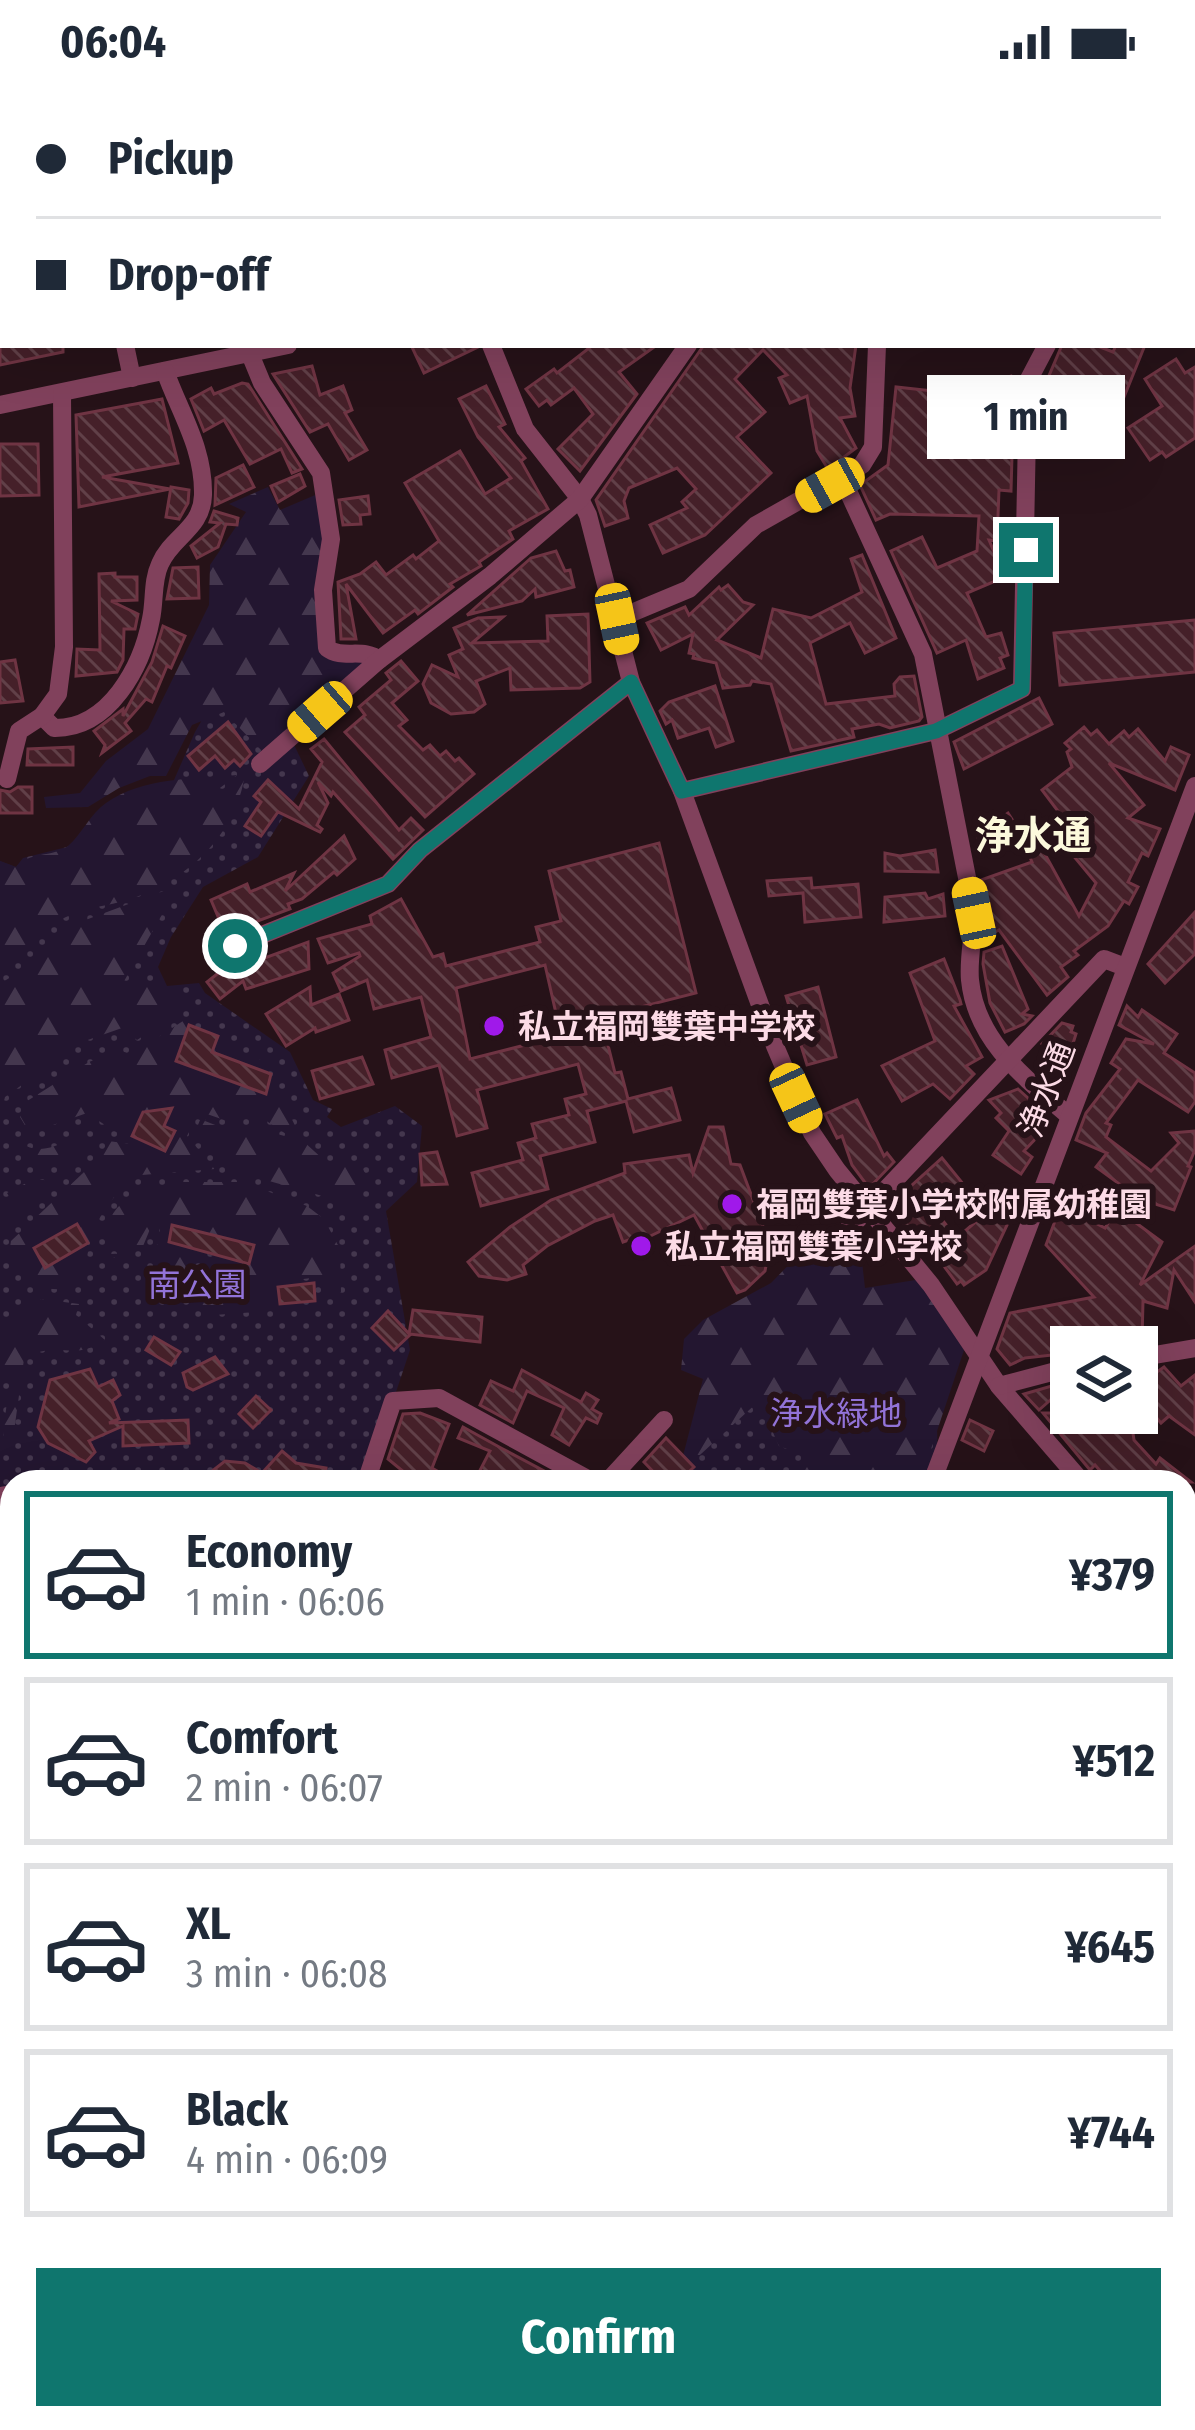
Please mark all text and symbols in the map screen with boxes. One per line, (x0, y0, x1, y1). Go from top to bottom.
text: 06:04 (60, 15, 166, 69)
text: Pickup (108, 132, 234, 186)
text: Drop-off (108, 248, 269, 302)
callout: 1 min (927, 376, 1125, 460)
text: 1 min (984, 394, 1068, 440)
car (790, 452, 870, 518)
route end (999, 523, 1053, 577)
car (592, 580, 642, 658)
car (281, 675, 359, 749)
district label: 浄水通 (974, 813, 1092, 859)
car (949, 874, 999, 952)
route start (208, 919, 262, 973)
place label: 私立福岡雙葉中学校 (518, 1007, 815, 1047)
marker: 私立福岡雙葉中学校 (481, 1013, 507, 1039)
street label: 浄水通 (1011, 1036, 1083, 1143)
car (764, 1058, 828, 1138)
place label: 福岡雙葉小学校附属幼稚園 (756, 1185, 1152, 1225)
marker: 福岡雙葉小学校附属幼稚園 (719, 1191, 745, 1217)
place label: 私立福岡雙葉小学校 (665, 1227, 962, 1267)
marker: 私立福岡雙葉小学校 (628, 1233, 654, 1259)
park label: 南公園 (148, 1265, 247, 1305)
map controls (1050, 1326, 1158, 1434)
button: layers (1050, 1326, 1158, 1434)
park label: 浄水緑地 (770, 1394, 902, 1434)
icon: car (42, 1521, 150, 1629)
text: Economy (186, 1525, 352, 1579)
text: ¥379 (1069, 1548, 1155, 1602)
text: 1 min · 06:06 (186, 1579, 385, 1625)
icon: car (42, 1707, 150, 1815)
text: Comfort (186, 1711, 338, 1765)
text: ¥512 (1073, 1734, 1155, 1788)
text: 2 min · 06:07 (186, 1765, 383, 1811)
icon: car (42, 1893, 150, 2001)
text: XL (186, 1897, 231, 1951)
text: ¥645 (1065, 1920, 1155, 1974)
text: 3 min · 06:08 (186, 1951, 387, 1997)
icon: car (42, 2079, 150, 2187)
text: Black (186, 2083, 288, 2137)
text: ¥744 (1068, 2106, 1155, 2160)
text: 4 min · 06:09 (186, 2137, 388, 2183)
button: Confirm (36, 2268, 1161, 2406)

